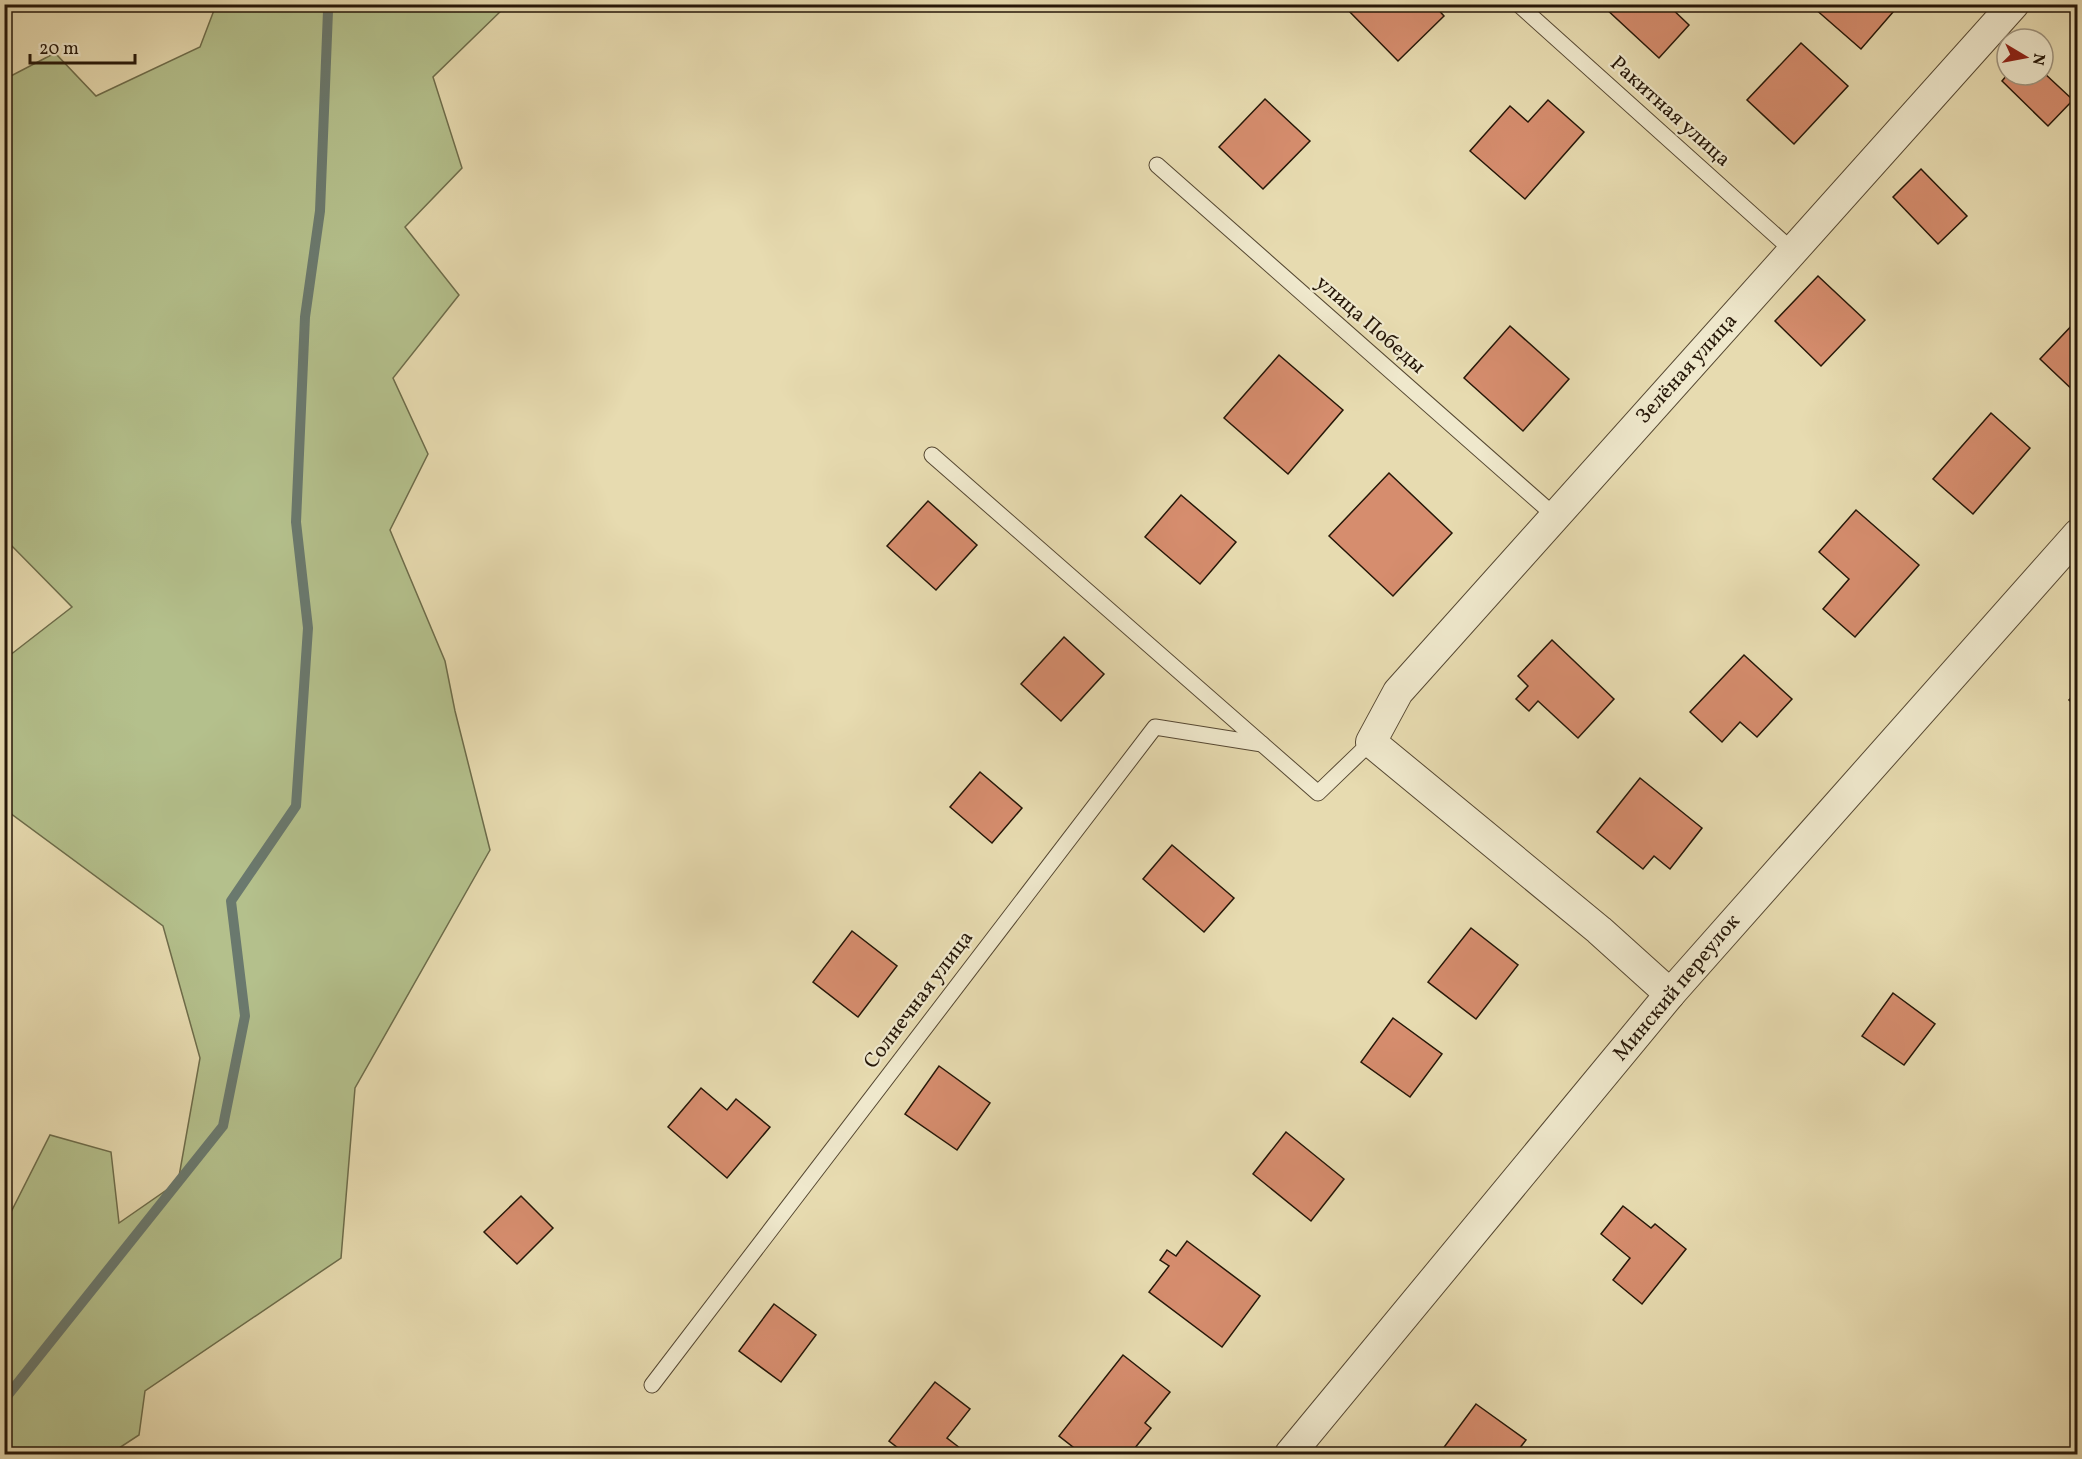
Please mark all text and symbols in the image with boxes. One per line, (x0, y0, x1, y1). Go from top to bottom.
scale bar (30, 27, 135, 65)
north arrow (1995, 27, 2055, 87)
text: 20 m (39, 37, 79, 62)
street label: Ракитная улица (1603, 50, 1737, 174)
text: N (2026, 52, 2050, 67)
street label: улица Победы (1309, 269, 1431, 381)
street label: Зелёная улица (1630, 307, 1744, 431)
street label: Минский переулок (1607, 908, 1747, 1068)
street label: Солнечная улица (857, 925, 981, 1075)

